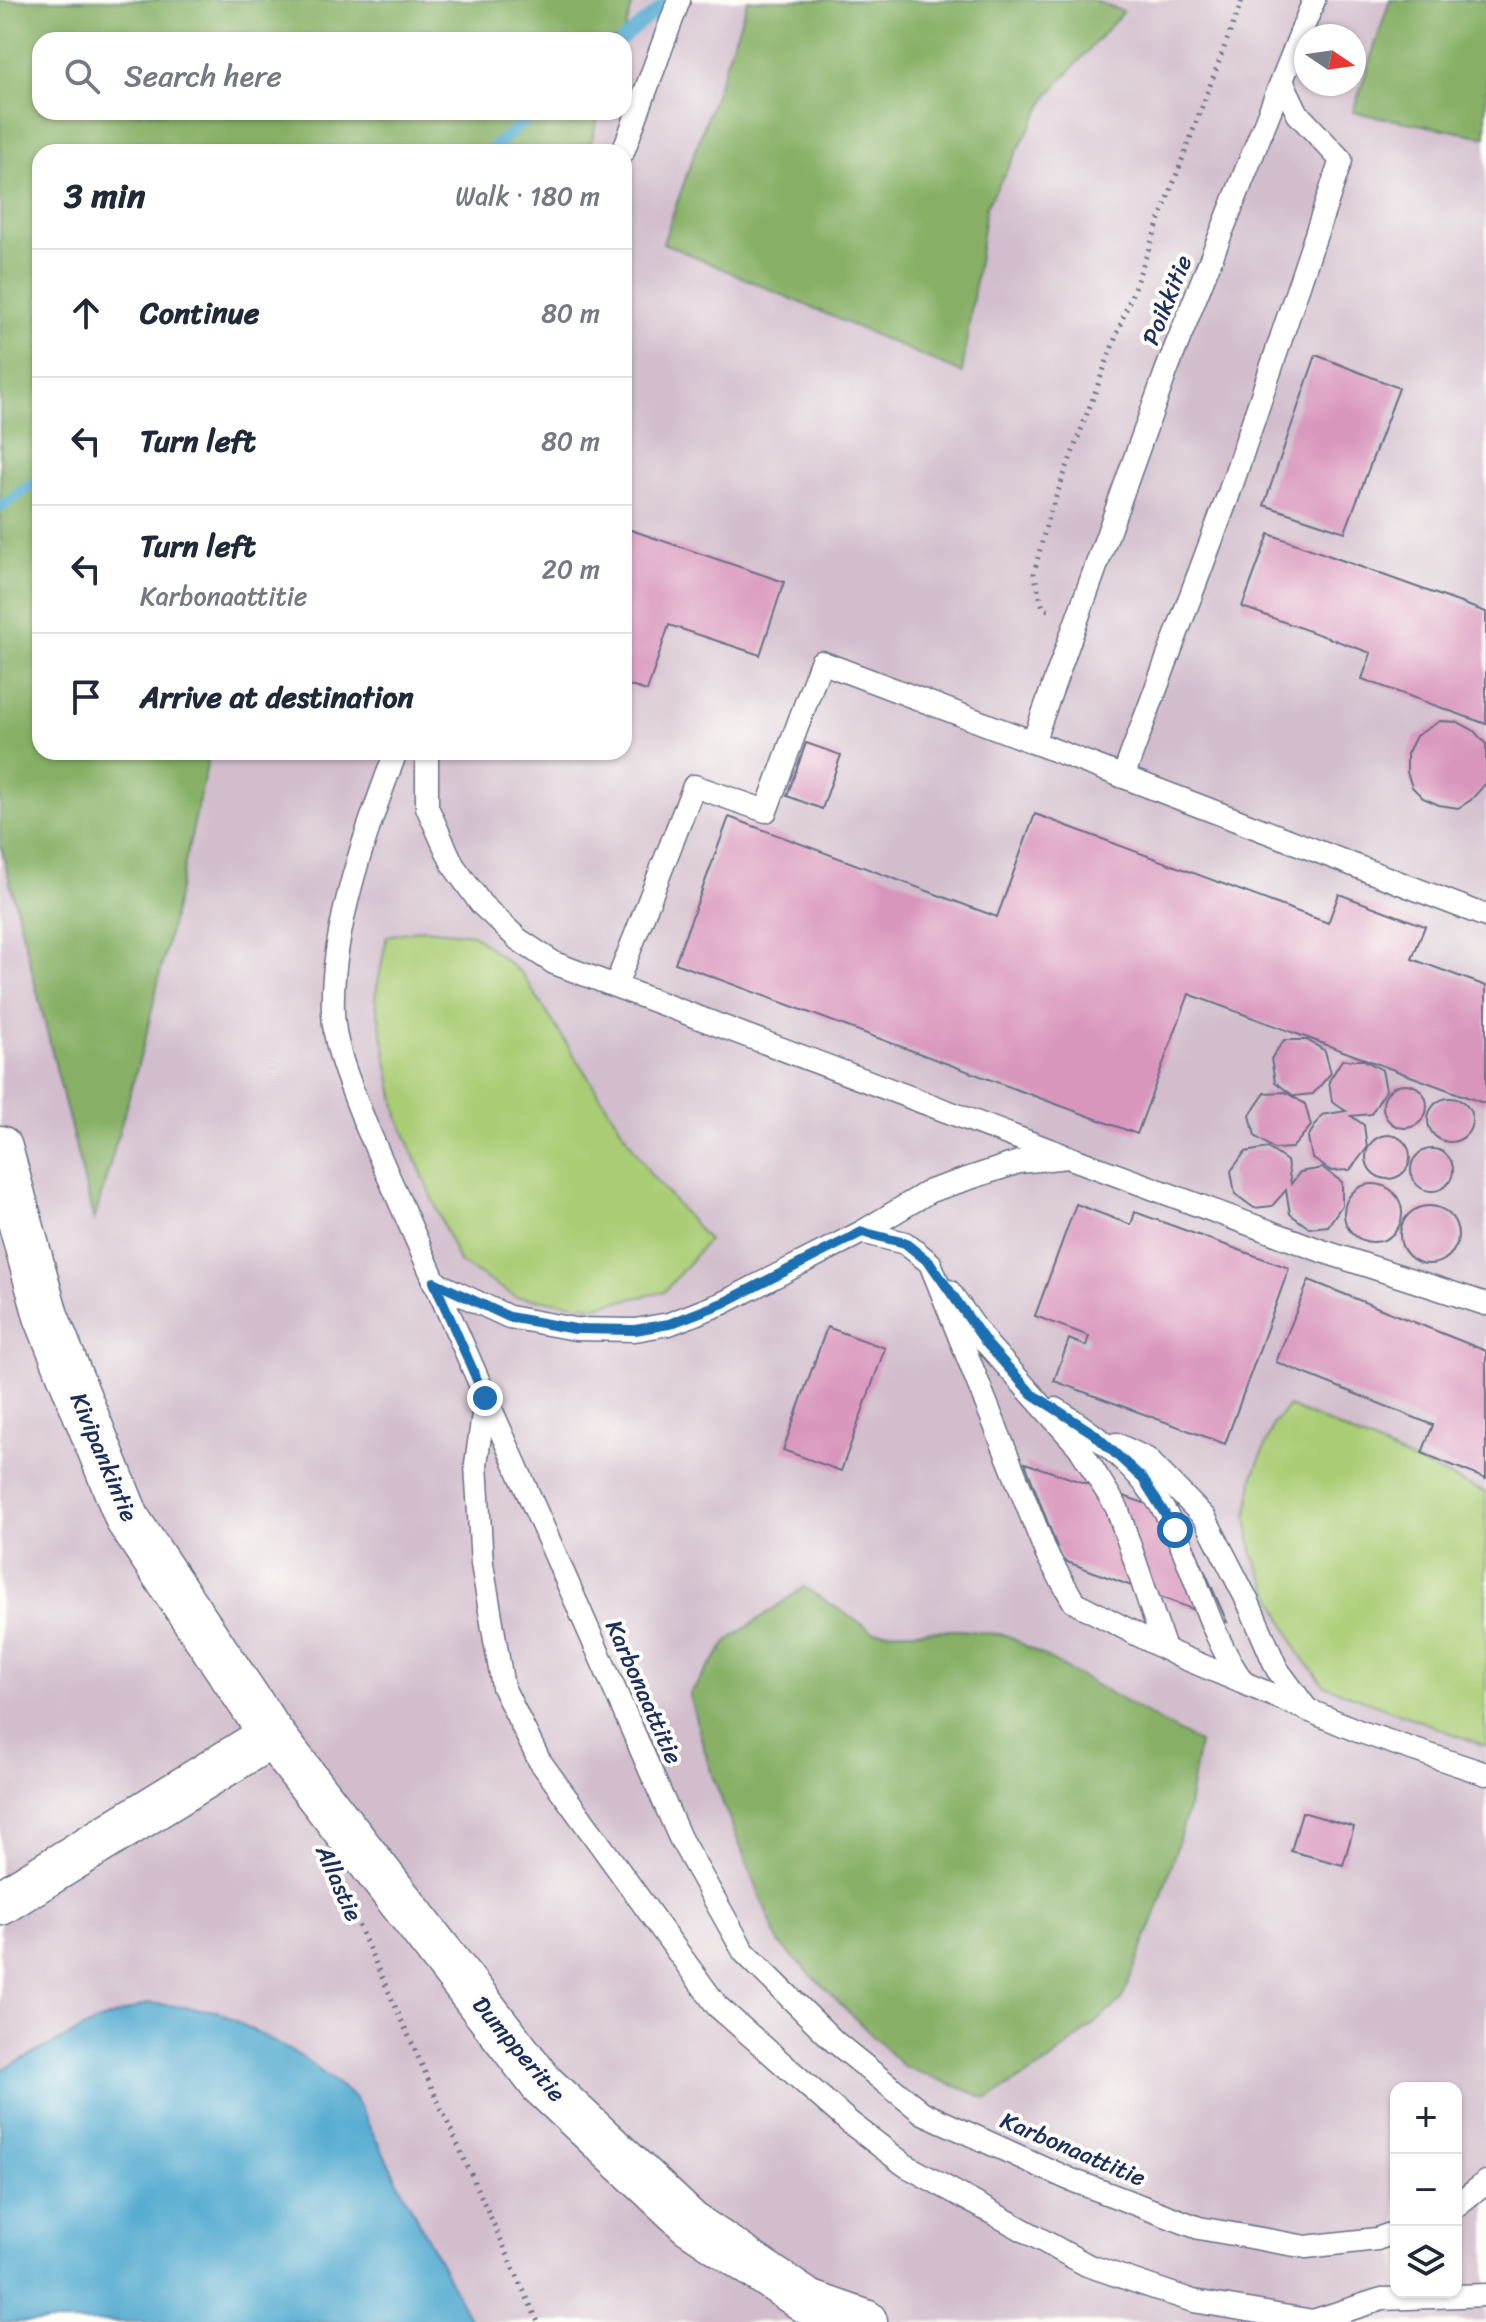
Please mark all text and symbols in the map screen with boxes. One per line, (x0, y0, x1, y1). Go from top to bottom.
north arrow (1294, 24, 1366, 96)
search box (32, 32, 632, 120)
text: Search here (124, 49, 282, 103)
icon: search (60, 54, 104, 98)
text: 3 min (64, 166, 145, 226)
text: Walk · 180 m (455, 173, 600, 219)
street label: Poikkitie (1130, 248, 1204, 352)
text: Continue (140, 286, 259, 340)
text: 80 m (541, 290, 600, 336)
icon: ahead (64, 291, 108, 335)
text: Turn left (140, 414, 256, 468)
text: 80 m (541, 418, 600, 464)
icon: left (64, 419, 108, 463)
text: Turn left (140, 519, 256, 573)
text: 20 m (542, 546, 600, 592)
icon: left (64, 547, 108, 591)
text: Karbonaattitie (140, 573, 307, 619)
text: Arrive at destination (140, 670, 414, 724)
icon: arrive (64, 675, 108, 719)
route end (467, 1380, 503, 1416)
street label: Kivipankintie (58, 1386, 150, 1529)
route start (1157, 1512, 1193, 1548)
street label: Karbonaattitie (593, 1613, 695, 1771)
street label: Allastie (303, 1837, 375, 1928)
street label: Dumpperitie (461, 1986, 577, 2112)
map controls (1390, 2082, 1462, 2298)
button: + (1390, 2082, 1462, 2154)
street label: Karbonaattitie (994, 2099, 1152, 2199)
button: − (1390, 2154, 1462, 2226)
button: layers (1390, 2226, 1462, 2298)

